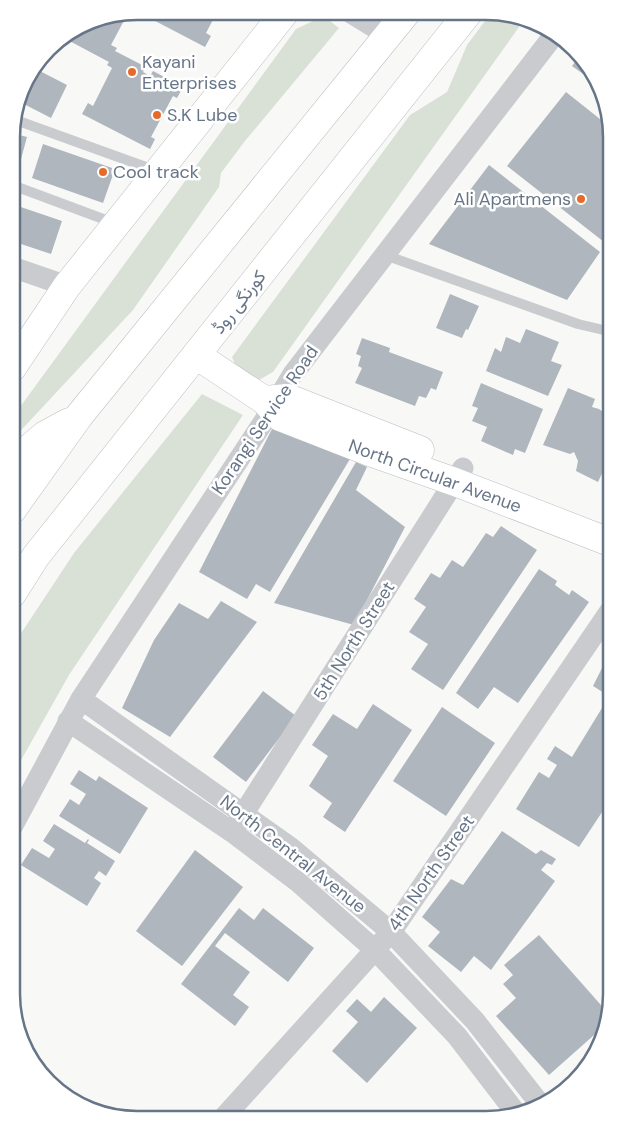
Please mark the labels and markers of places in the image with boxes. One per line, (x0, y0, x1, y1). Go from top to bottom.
place label: Kayani Enterprises (142, 50, 237, 95)
marker: Kayani Enterprises (126, 66, 138, 78)
place label: S.K Lube (167, 103, 238, 127)
marker: S.K Lube (151, 109, 163, 121)
place label: Cool track (113, 160, 199, 184)
marker: Cool track (97, 166, 109, 178)
place label: Ali Apartmens (454, 187, 571, 211)
marker: Ali Apartmens (575, 193, 587, 205)

